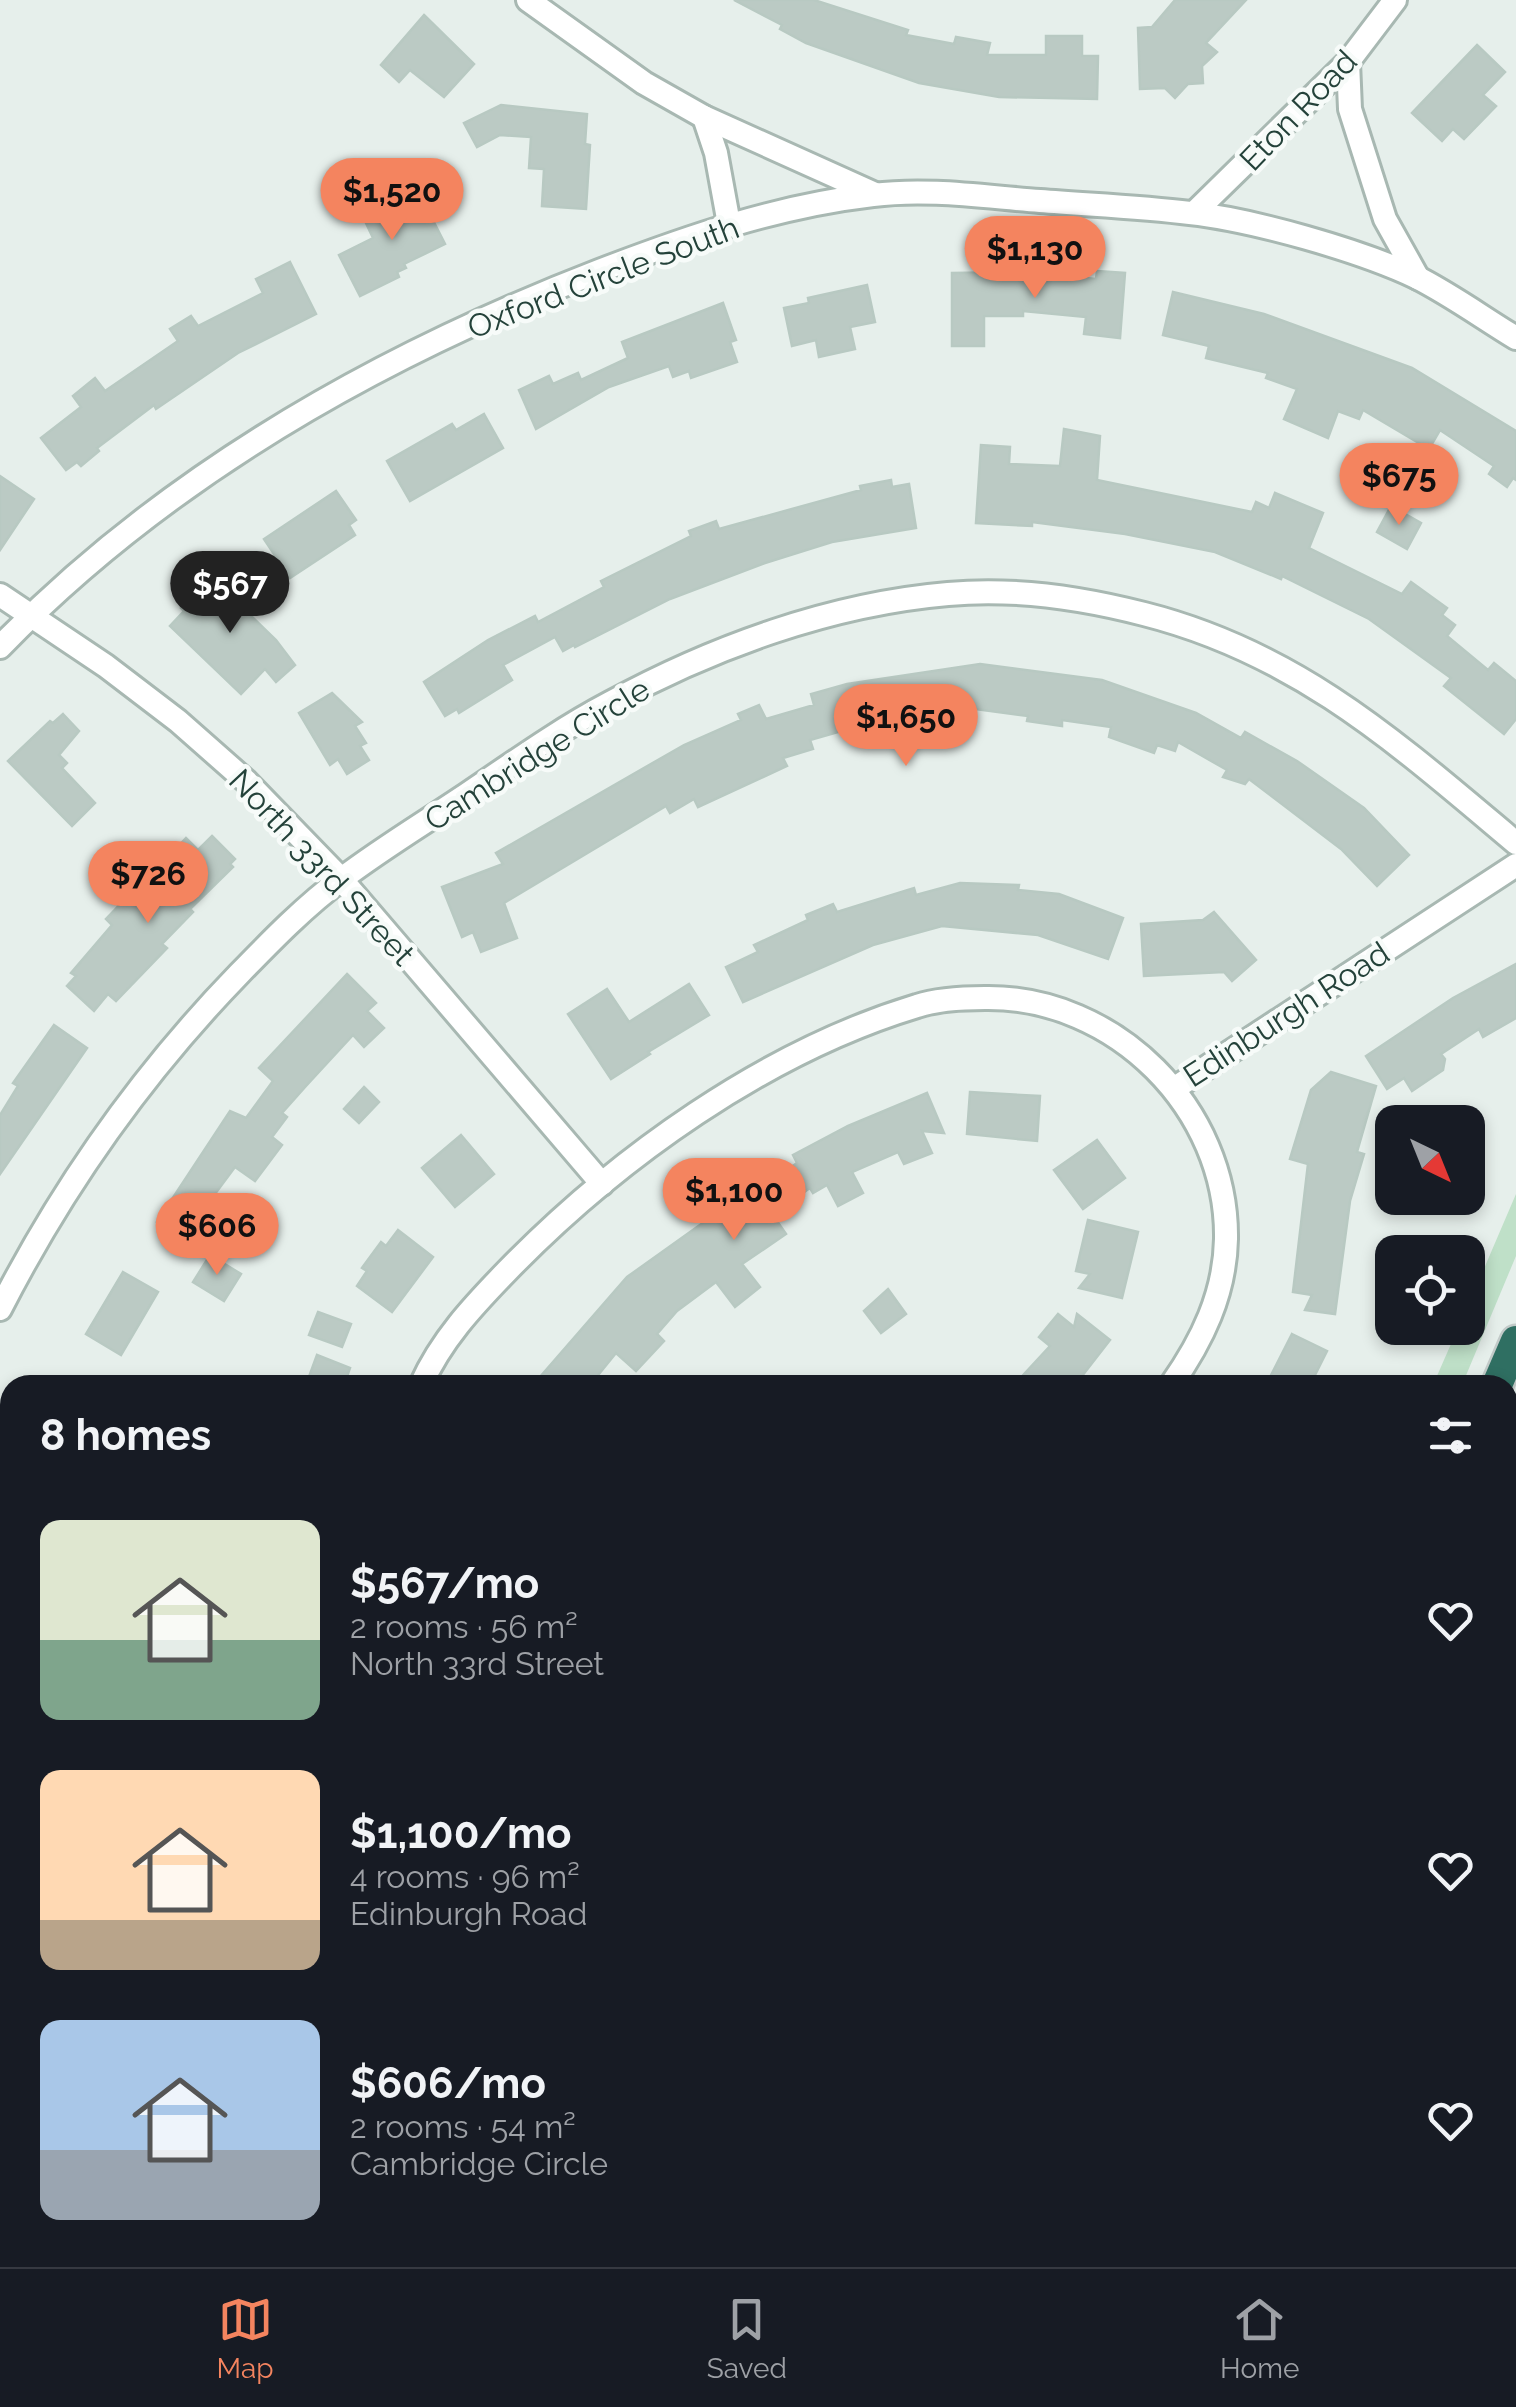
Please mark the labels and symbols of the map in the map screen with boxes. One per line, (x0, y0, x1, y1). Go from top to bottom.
street label: Eton Road (1232, 42, 1364, 178)
pin: $1,520 (311, 158, 473, 243)
street label: Oxford Circle South (462, 208, 744, 346)
pin: $1,130 (954, 216, 1116, 301)
pin: $675 (1340, 443, 1458, 528)
pin: $567 (171, 551, 289, 636)
street label: Cambridge Circle (418, 670, 656, 838)
pin: $1,650 (825, 684, 987, 769)
street label: North 33rd Street (222, 762, 422, 973)
pin: $726 (89, 841, 207, 926)
street label: Edinburgh Road (1176, 934, 1396, 1094)
north arrow (1375, 1105, 1485, 1215)
pin: $1,100 (653, 1158, 815, 1243)
pin: $606 (158, 1193, 276, 1278)

